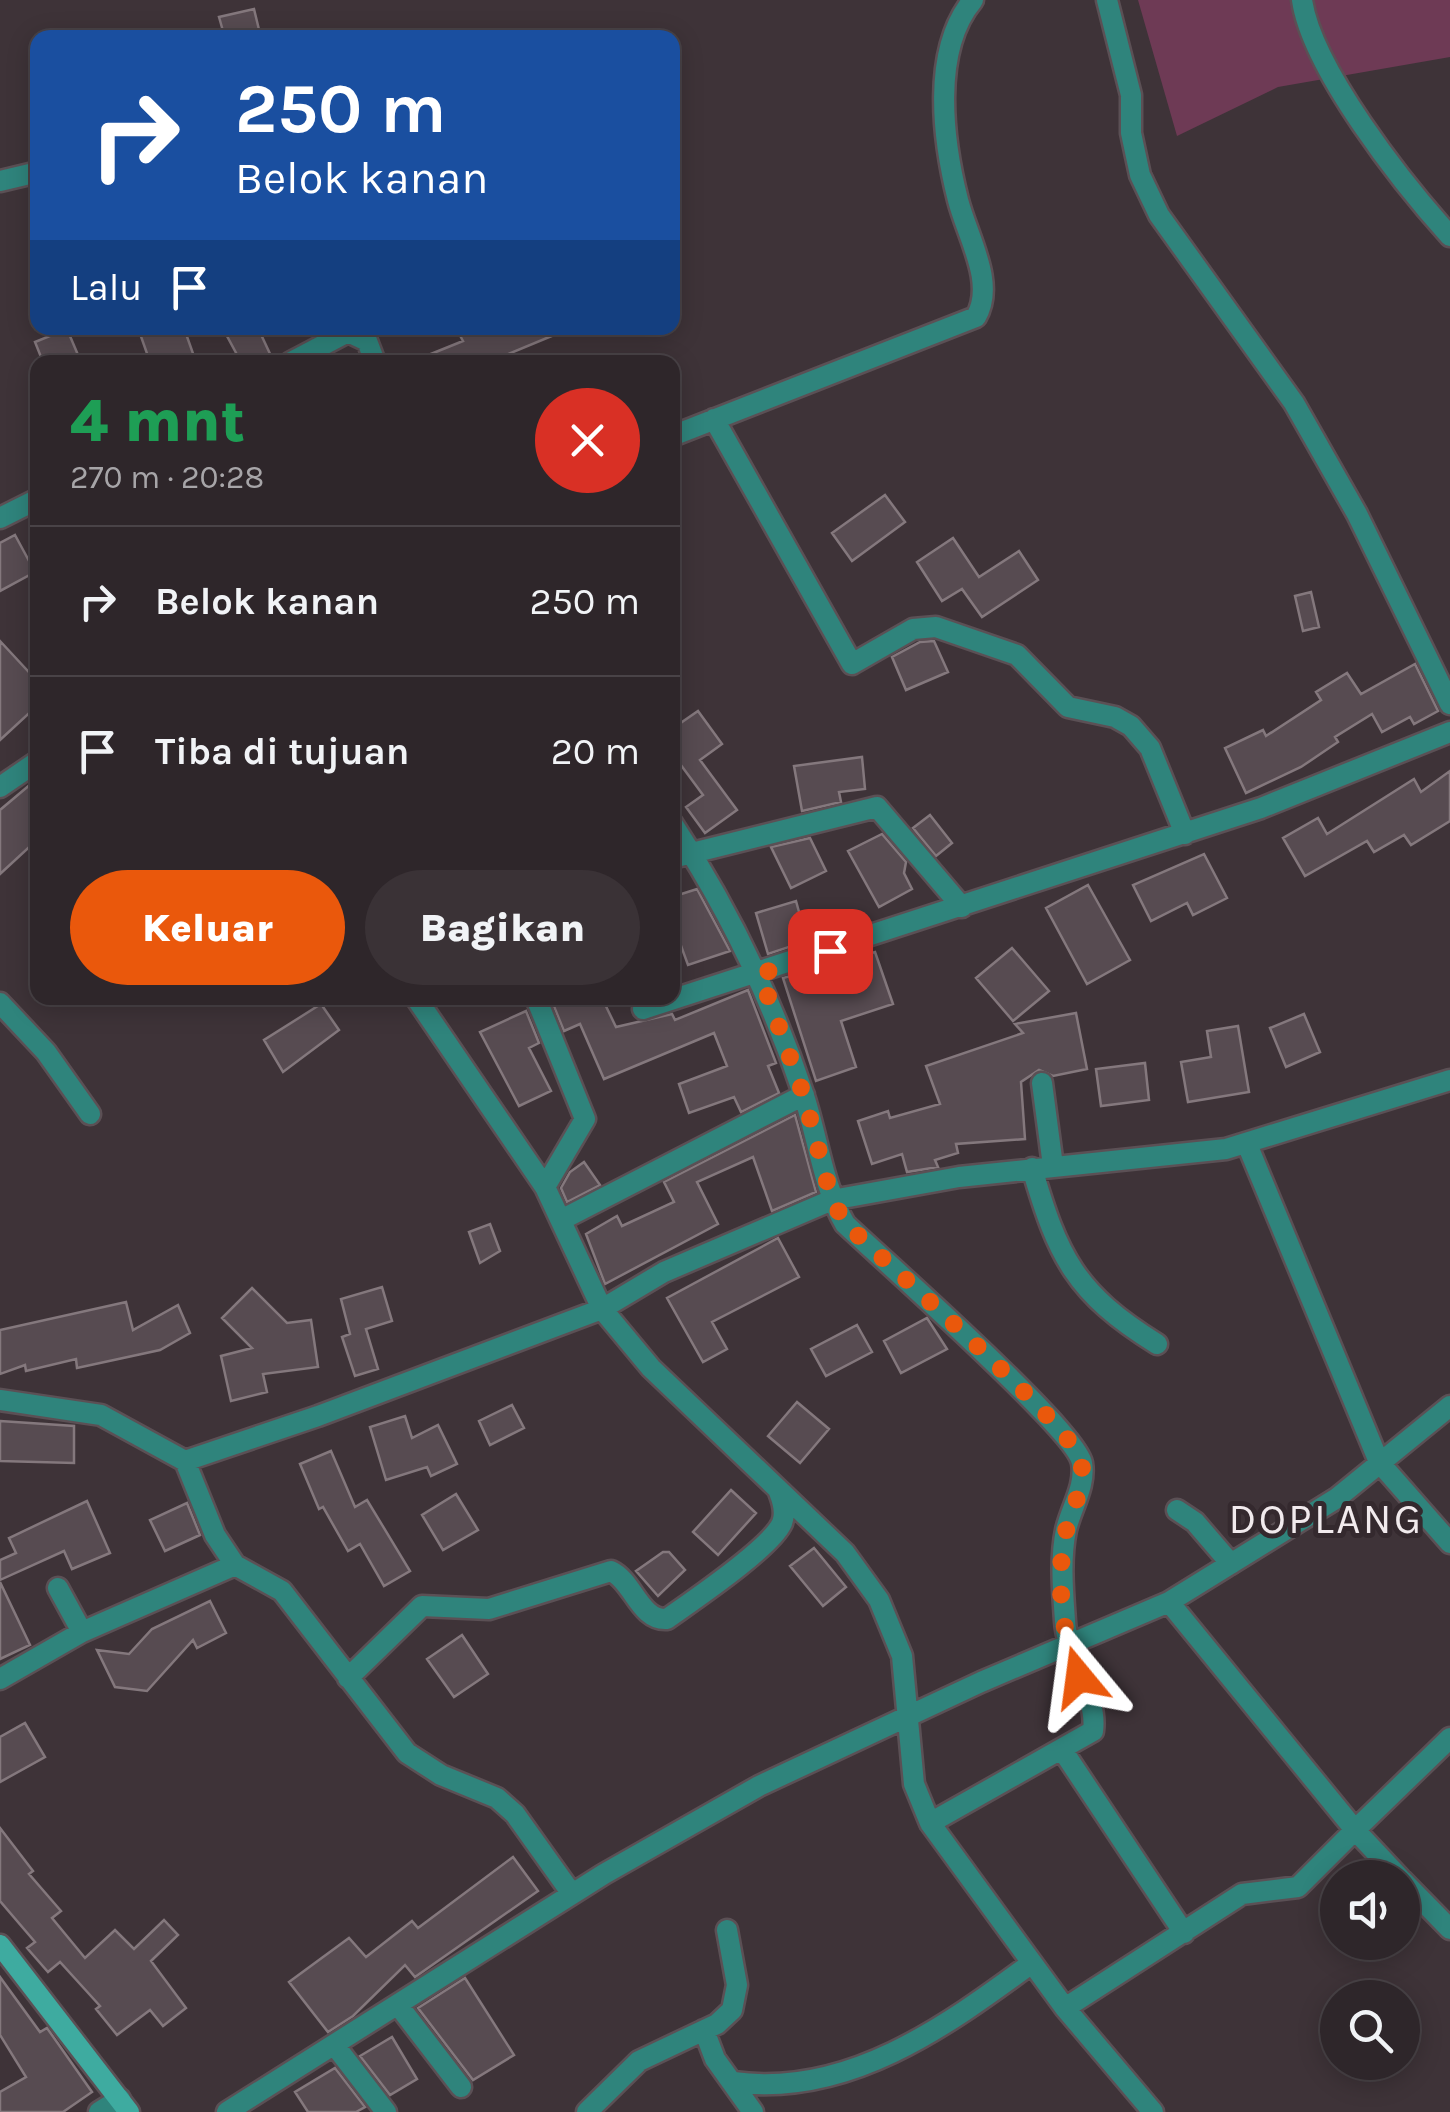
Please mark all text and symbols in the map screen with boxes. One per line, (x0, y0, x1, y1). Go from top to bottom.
text: 250 m (235, 68, 447, 150)
icon: right (70, 70, 200, 200)
text: Belok kanan (235, 152, 489, 204)
icon: arrive (162, 260, 217, 315)
text: Lalu (70, 265, 142, 310)
text: 4 mnt (70, 386, 245, 456)
button: close (535, 388, 640, 493)
text: 270 m · 20:28 (70, 459, 264, 496)
icon: right (70, 574, 125, 629)
text: Belok kanan (155, 579, 379, 624)
text: 250 m (529, 579, 640, 624)
icon: arrive (70, 724, 125, 779)
text: Tiba di tujuan (155, 729, 410, 774)
text: 20 m (551, 729, 640, 774)
button: Keluar (70, 870, 345, 985)
button: Bagikan (365, 870, 640, 985)
pin (788, 909, 873, 994)
icon: arrive (803, 924, 858, 979)
district label: DOPLANG (1228, 1494, 1424, 1544)
position arrow (1027, 1625, 1131, 1729)
map controls (1320, 1860, 1420, 2080)
button: sound (1320, 1860, 1420, 1960)
button: search (1320, 1980, 1420, 2080)

